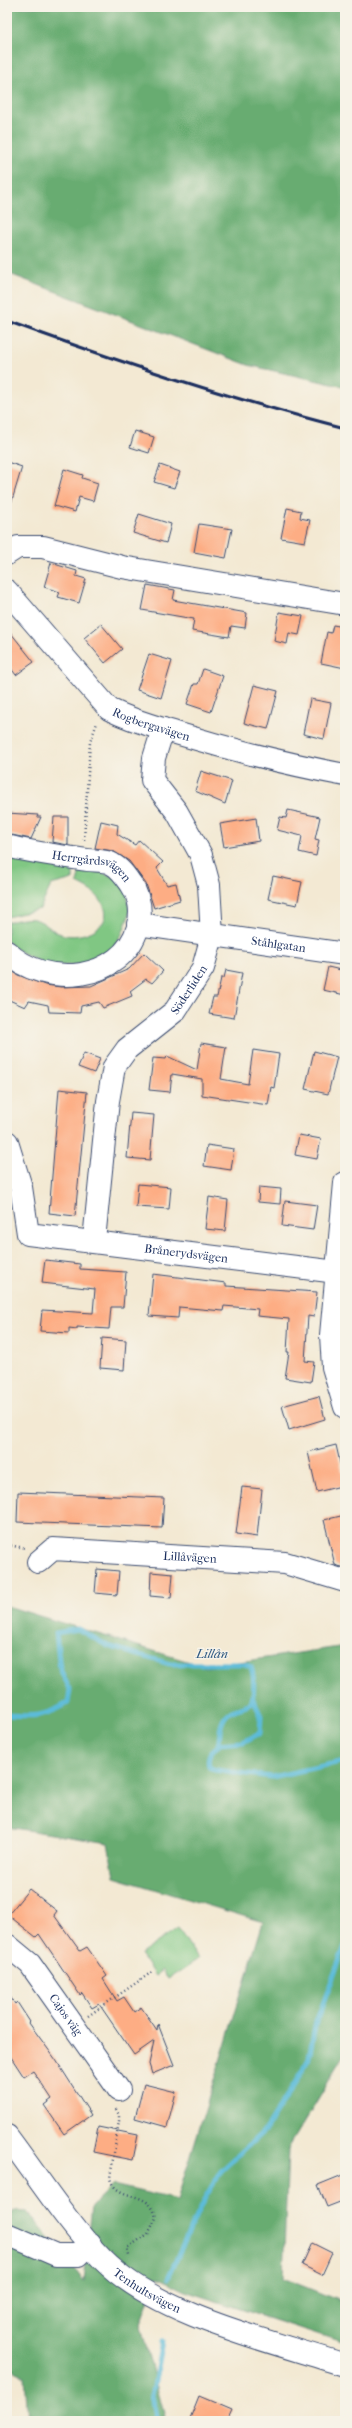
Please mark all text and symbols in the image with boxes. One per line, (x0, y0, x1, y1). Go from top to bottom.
street label: Rogbergavägen (110, 705, 192, 744)
street label: Herrgårdsvägen (51, 848, 134, 885)
street label: Ståhlgatan (250, 934, 307, 955)
street label: Söderliden (168, 962, 210, 1017)
street label: Brånerydsvägen (144, 1241, 229, 1266)
street label: Lillåvägen (163, 1549, 217, 1566)
water label: Lillån (195, 1646, 228, 1661)
street label: Cajos väg (46, 1991, 86, 2039)
street label: Tenhultsvägen (110, 2265, 183, 2316)

